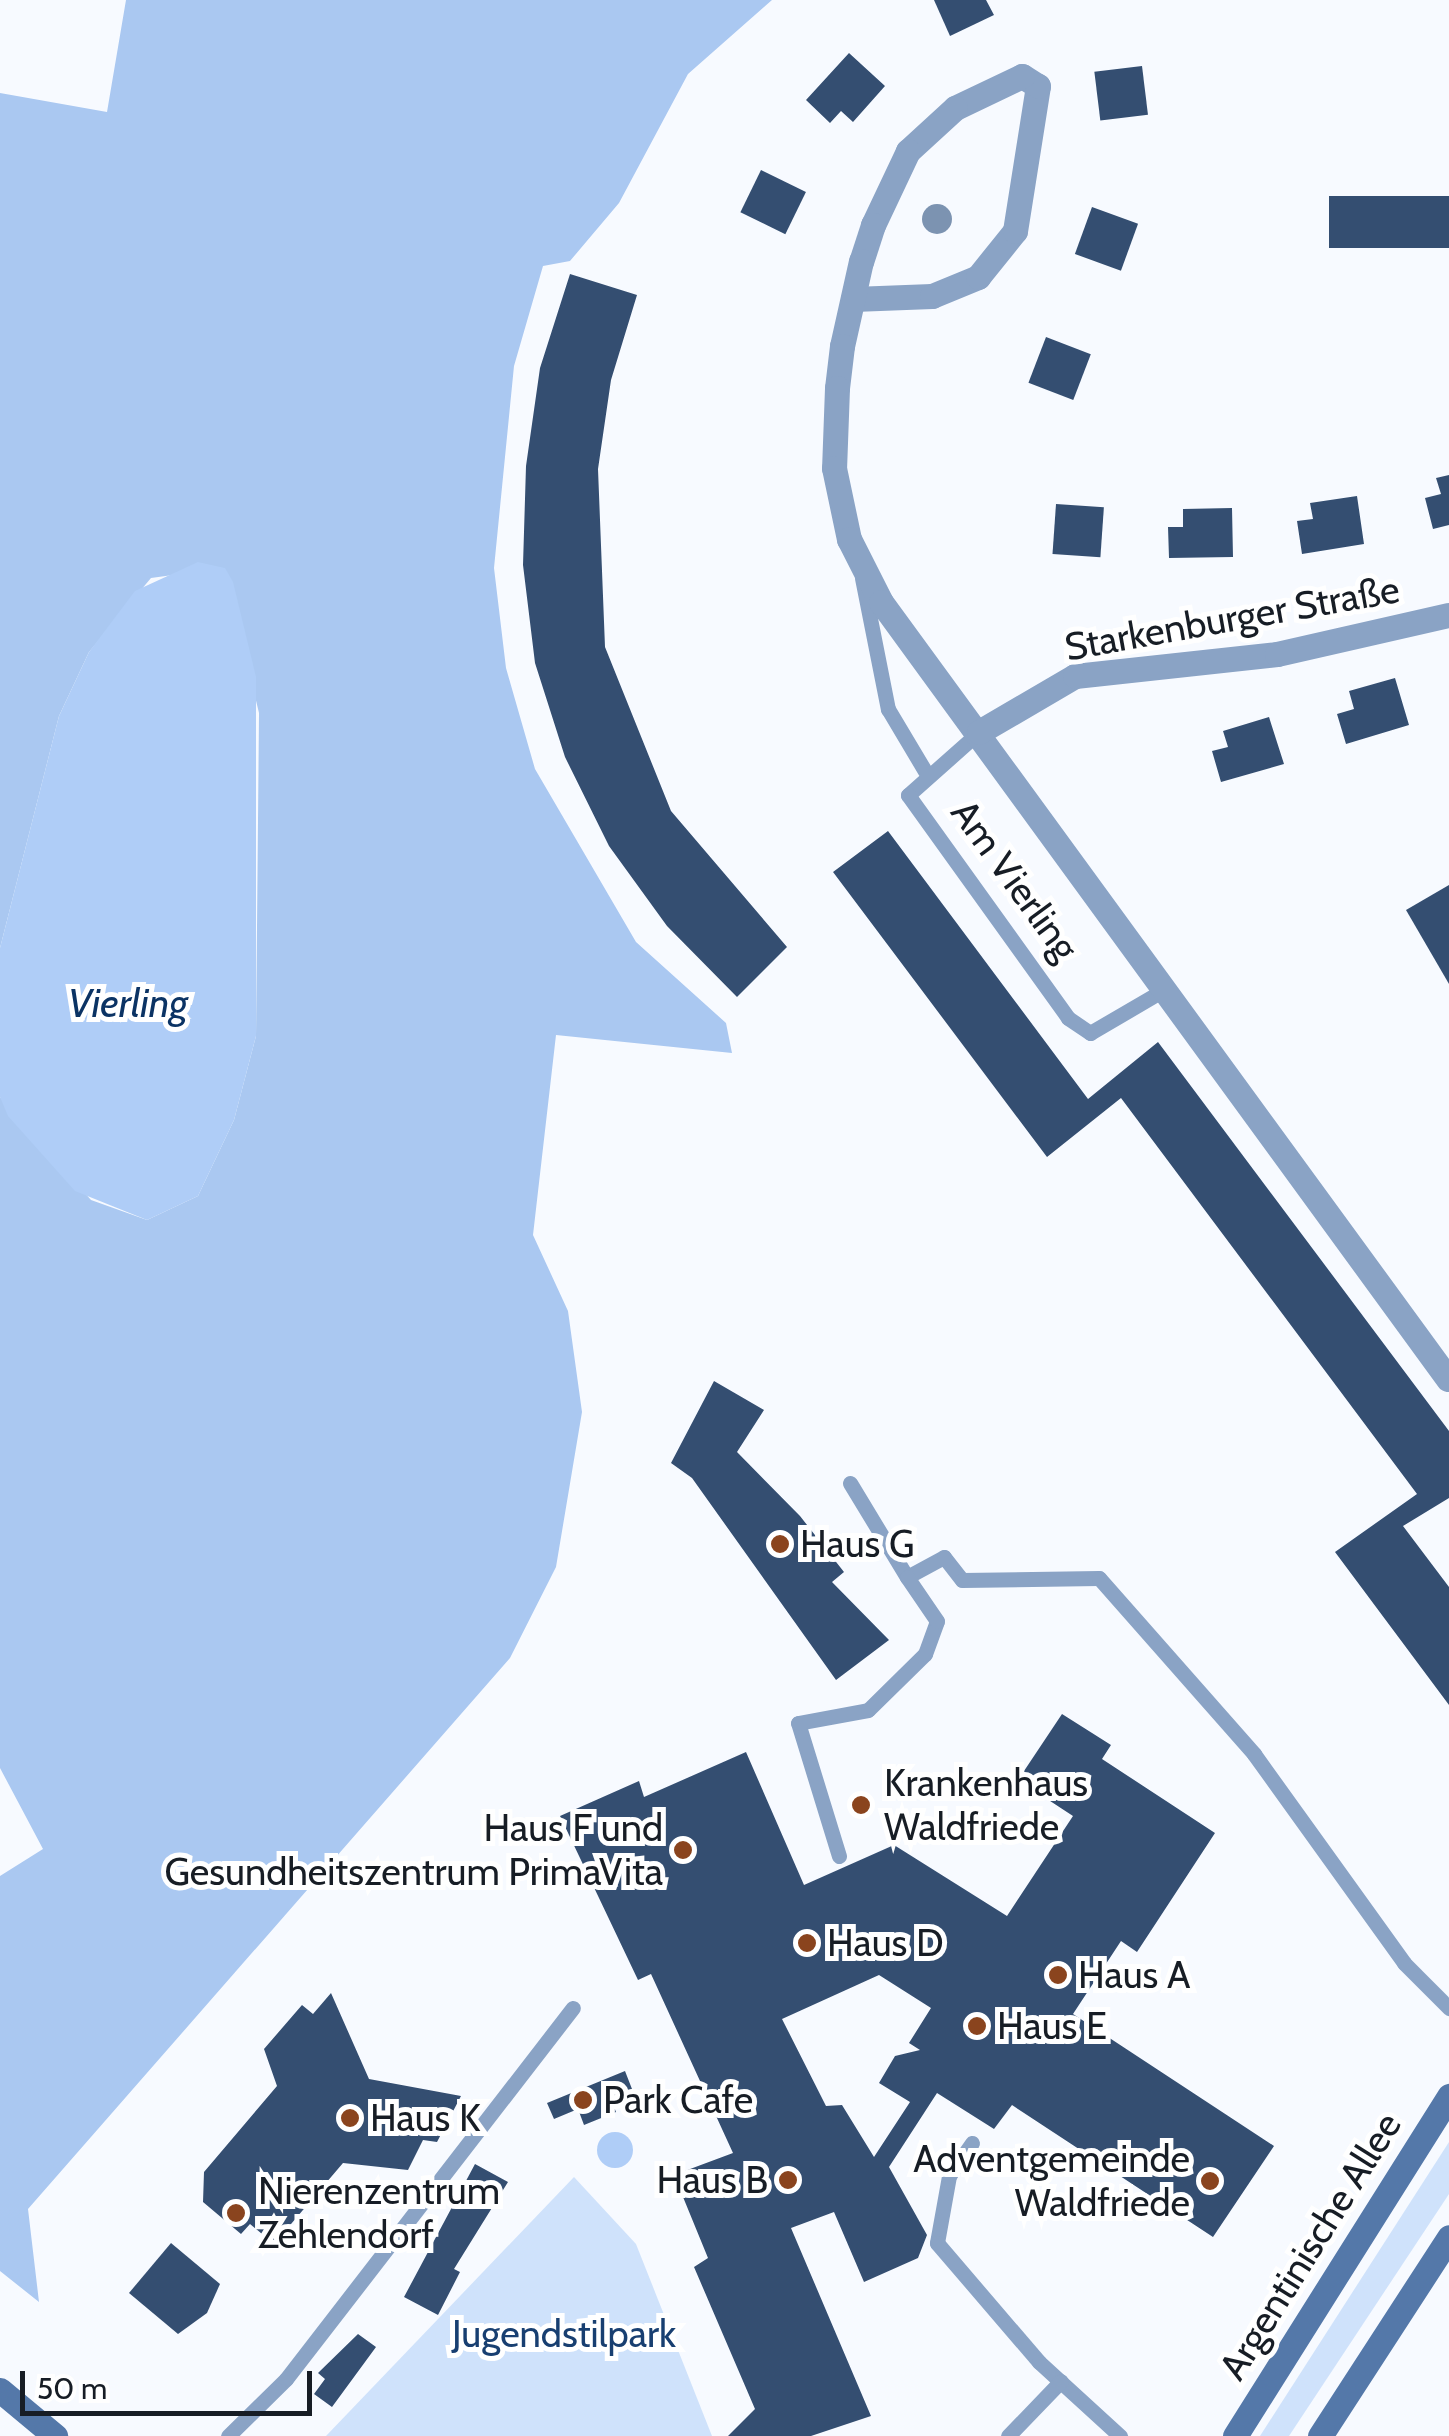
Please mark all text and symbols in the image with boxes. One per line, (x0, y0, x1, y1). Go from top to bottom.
street label: Starkenburger Straße (1061, 566, 1403, 670)
street label: Am Vierling (942, 791, 1088, 969)
water label: Vierling (68, 979, 188, 1027)
place label: Haus G (800, 1521, 914, 1567)
marker: Haus G (769, 1533, 791, 1555)
place label: Krankenhaus Waldfriede (884, 1760, 1088, 1850)
marker: Krankenhaus Waldfriede (848, 1792, 874, 1818)
place label: Haus F und Gesundheitszentrum PrimaVita (164, 1805, 663, 1895)
marker: Haus F und Gesundheitszentrum PrimaVita (672, 1839, 694, 1861)
place label: Haus D (827, 1920, 944, 1966)
marker: Haus D (796, 1932, 818, 1954)
place label: Haus A (1078, 1952, 1190, 1998)
marker: Haus A (1047, 1964, 1069, 1986)
place label: Haus E (997, 2003, 1107, 2049)
marker: Haus E (966, 2015, 988, 2037)
place label: Park Cafe (603, 2077, 753, 2123)
marker: Park Cafe (572, 2089, 594, 2111)
place label: Haus K (370, 2095, 480, 2141)
street label: Argentinische Allee (1210, 2104, 1410, 2388)
marker: Haus K (339, 2107, 361, 2129)
place label: Adventgemeinde Waldfriede (913, 2136, 1190, 2226)
place label: Haus B (656, 2157, 768, 2203)
place label: Nierenzentrum Zehlendorf (258, 2168, 500, 2258)
marker: Haus B (777, 2169, 799, 2191)
marker: Adventgemeinde Waldfriede (1199, 2170, 1221, 2192)
marker: Nierenzentrum Zehlendorf (223, 2200, 249, 2226)
park label: Jugendstilpark (452, 2311, 676, 2357)
scale bar (25, 2351, 318, 2413)
text: 50 m (37, 2370, 107, 2407)

